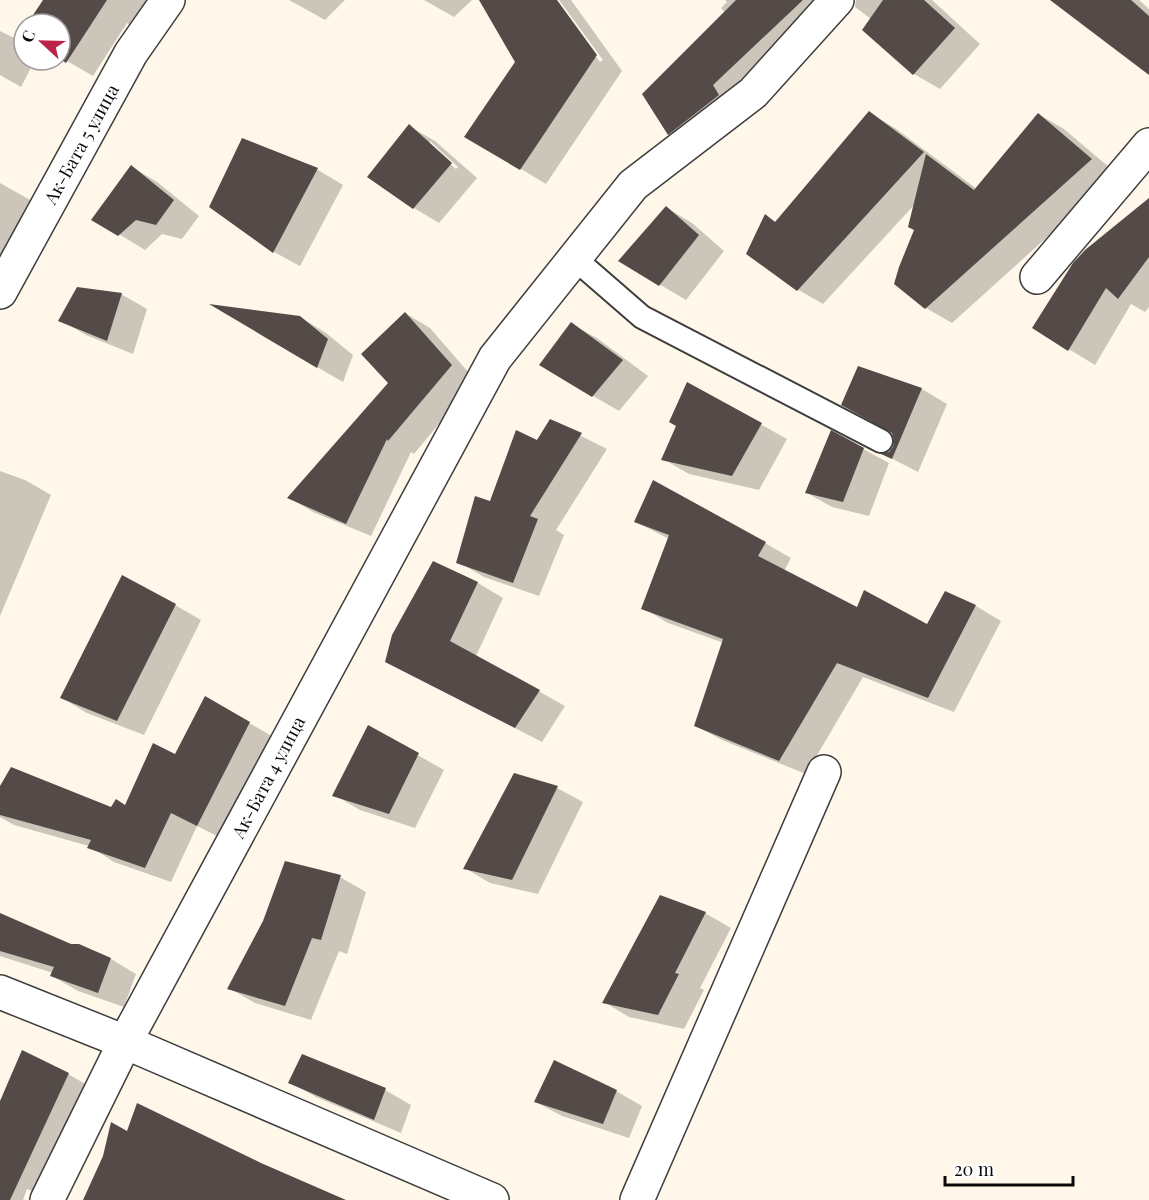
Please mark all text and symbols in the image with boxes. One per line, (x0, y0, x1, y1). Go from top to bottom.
north arrow (12, 12, 72, 72)
text: С (16, 27, 39, 45)
street label: Ак-Бата 5 улица (38, 80, 124, 209)
street label: Ак-Бата 4 улица (225, 712, 310, 843)
scale bar (945, 1149, 1072, 1187)
text: 20 m (954, 1157, 994, 1181)

